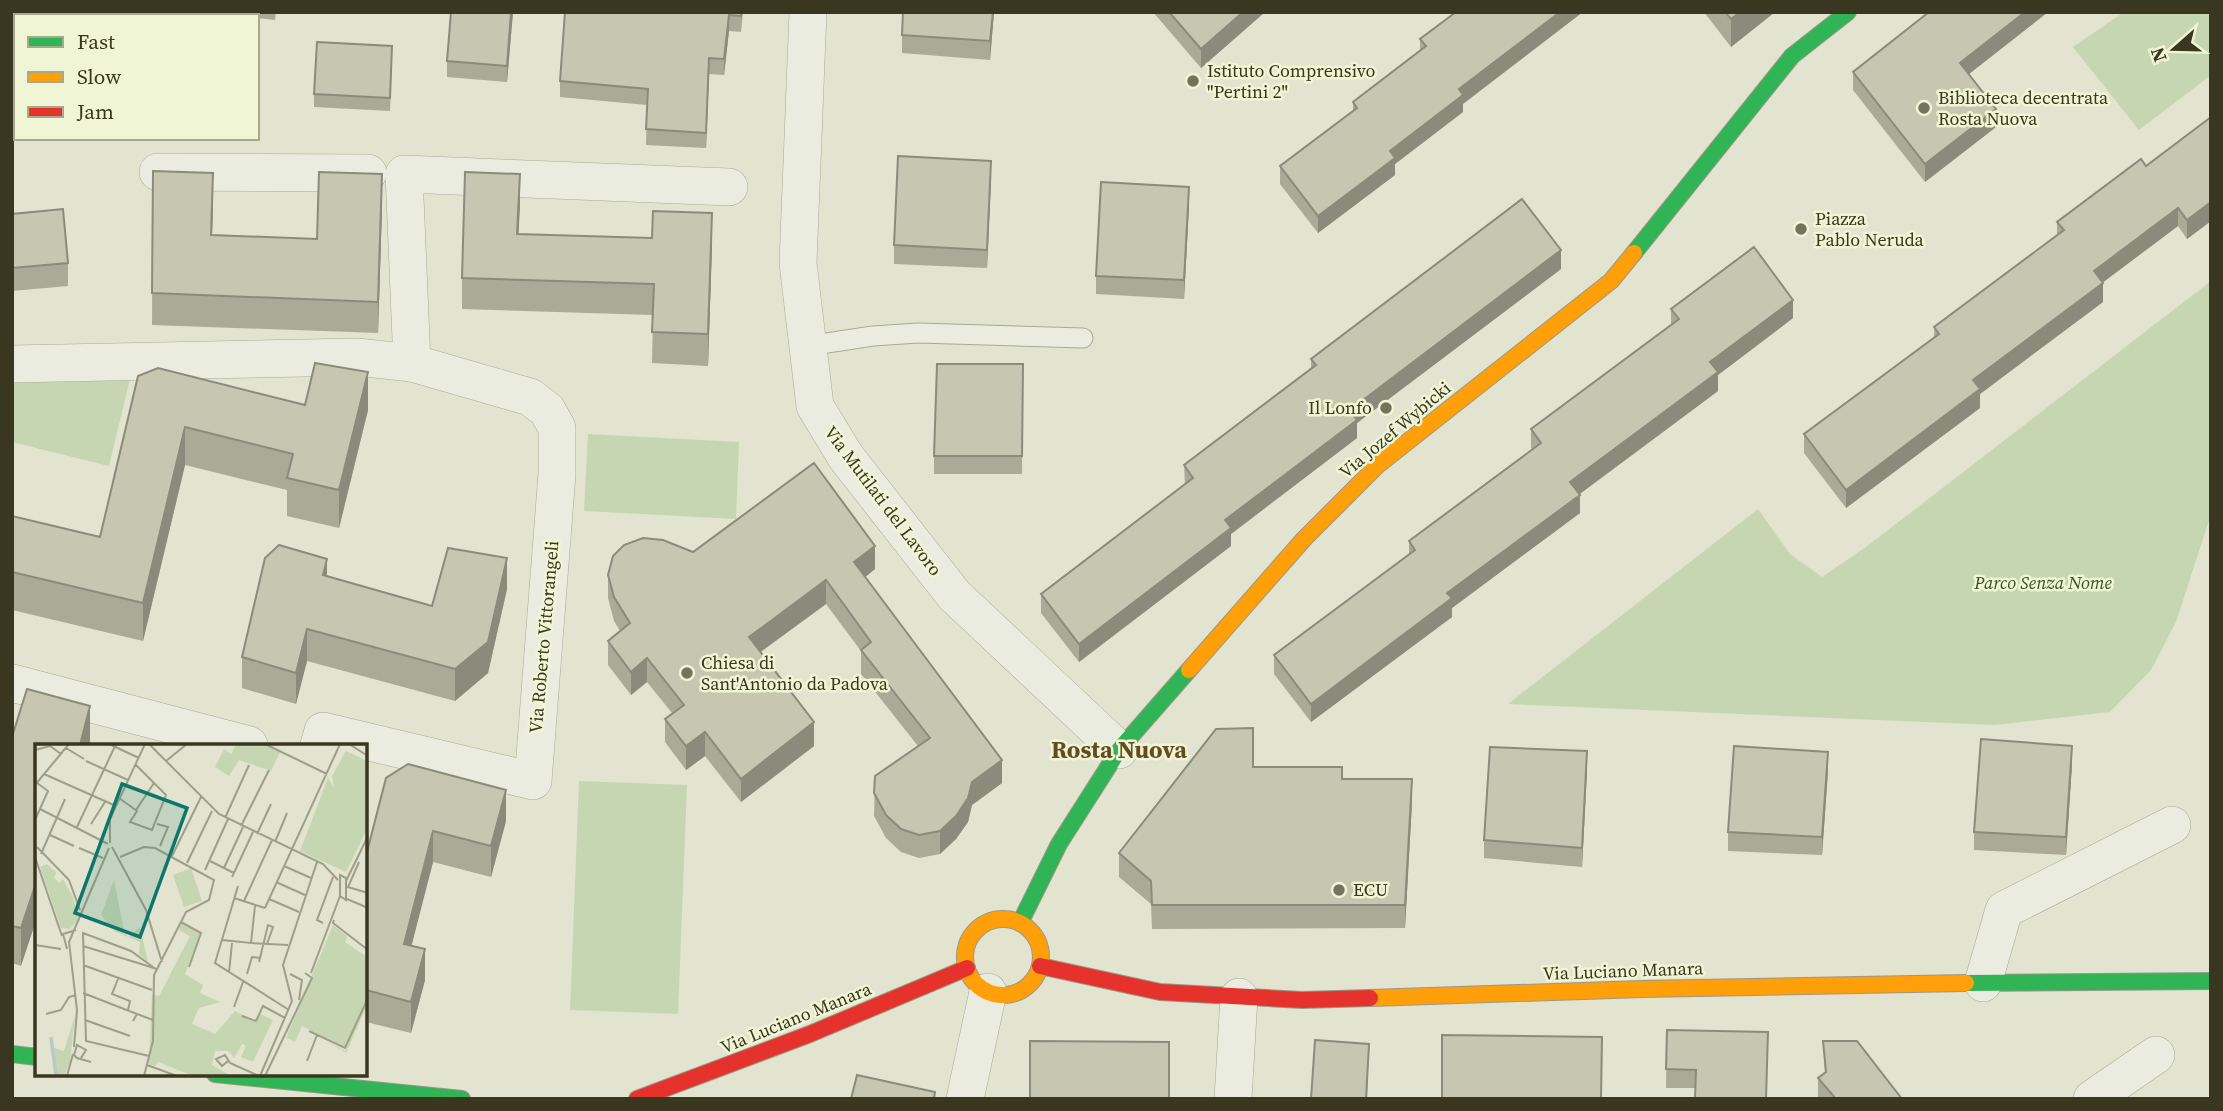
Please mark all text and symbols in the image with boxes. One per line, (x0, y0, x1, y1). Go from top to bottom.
legend (14, 14, 259, 140)
north arrow (2139, 14, 2209, 84)
text: Fast (77, 27, 115, 56)
text: N (2143, 44, 2173, 66)
place label: Istituto Comprensivo "Pertini 2" (1207, 58, 1375, 104)
text: Slow (77, 62, 121, 91)
marker: Istituto Comprensivo "Pertini 2" (1185, 73, 1201, 89)
place label: Biblioteca decentrata Rosta Nuova (1938, 85, 2109, 131)
text: Jam (76, 97, 114, 126)
marker: Biblioteca decentrata Rosta Nuova (1916, 100, 1932, 116)
place label: Piazza Pablo Neruda (1815, 206, 1925, 252)
marker: Piazza Pablo Neruda (1793, 221, 1809, 237)
street label: Via Jozef Wybicki (1333, 375, 1456, 484)
place label: Il Lonfo (1308, 395, 1372, 420)
marker: Il Lonfo (1378, 400, 1394, 416)
street label: Via Mutilati del Lavoro (819, 421, 948, 581)
street label: Via Roberto Vittorangeli (523, 540, 564, 734)
park label: Parco Senza Nome (1973, 570, 2112, 595)
place label: Chiesa di Sant'Antonio da Padova (701, 650, 889, 696)
marker: Chiesa di Sant'Antonio da Padova (679, 665, 695, 681)
district label: Rosta Nuova (1051, 733, 1187, 766)
inset map (35, 744, 368, 1076)
place label: ECU (1353, 877, 1388, 902)
marker: ECU (1331, 882, 1347, 898)
street label: Via Luciano Manara (1542, 955, 1705, 986)
street label: Via Luciano Manara (717, 976, 876, 1059)

